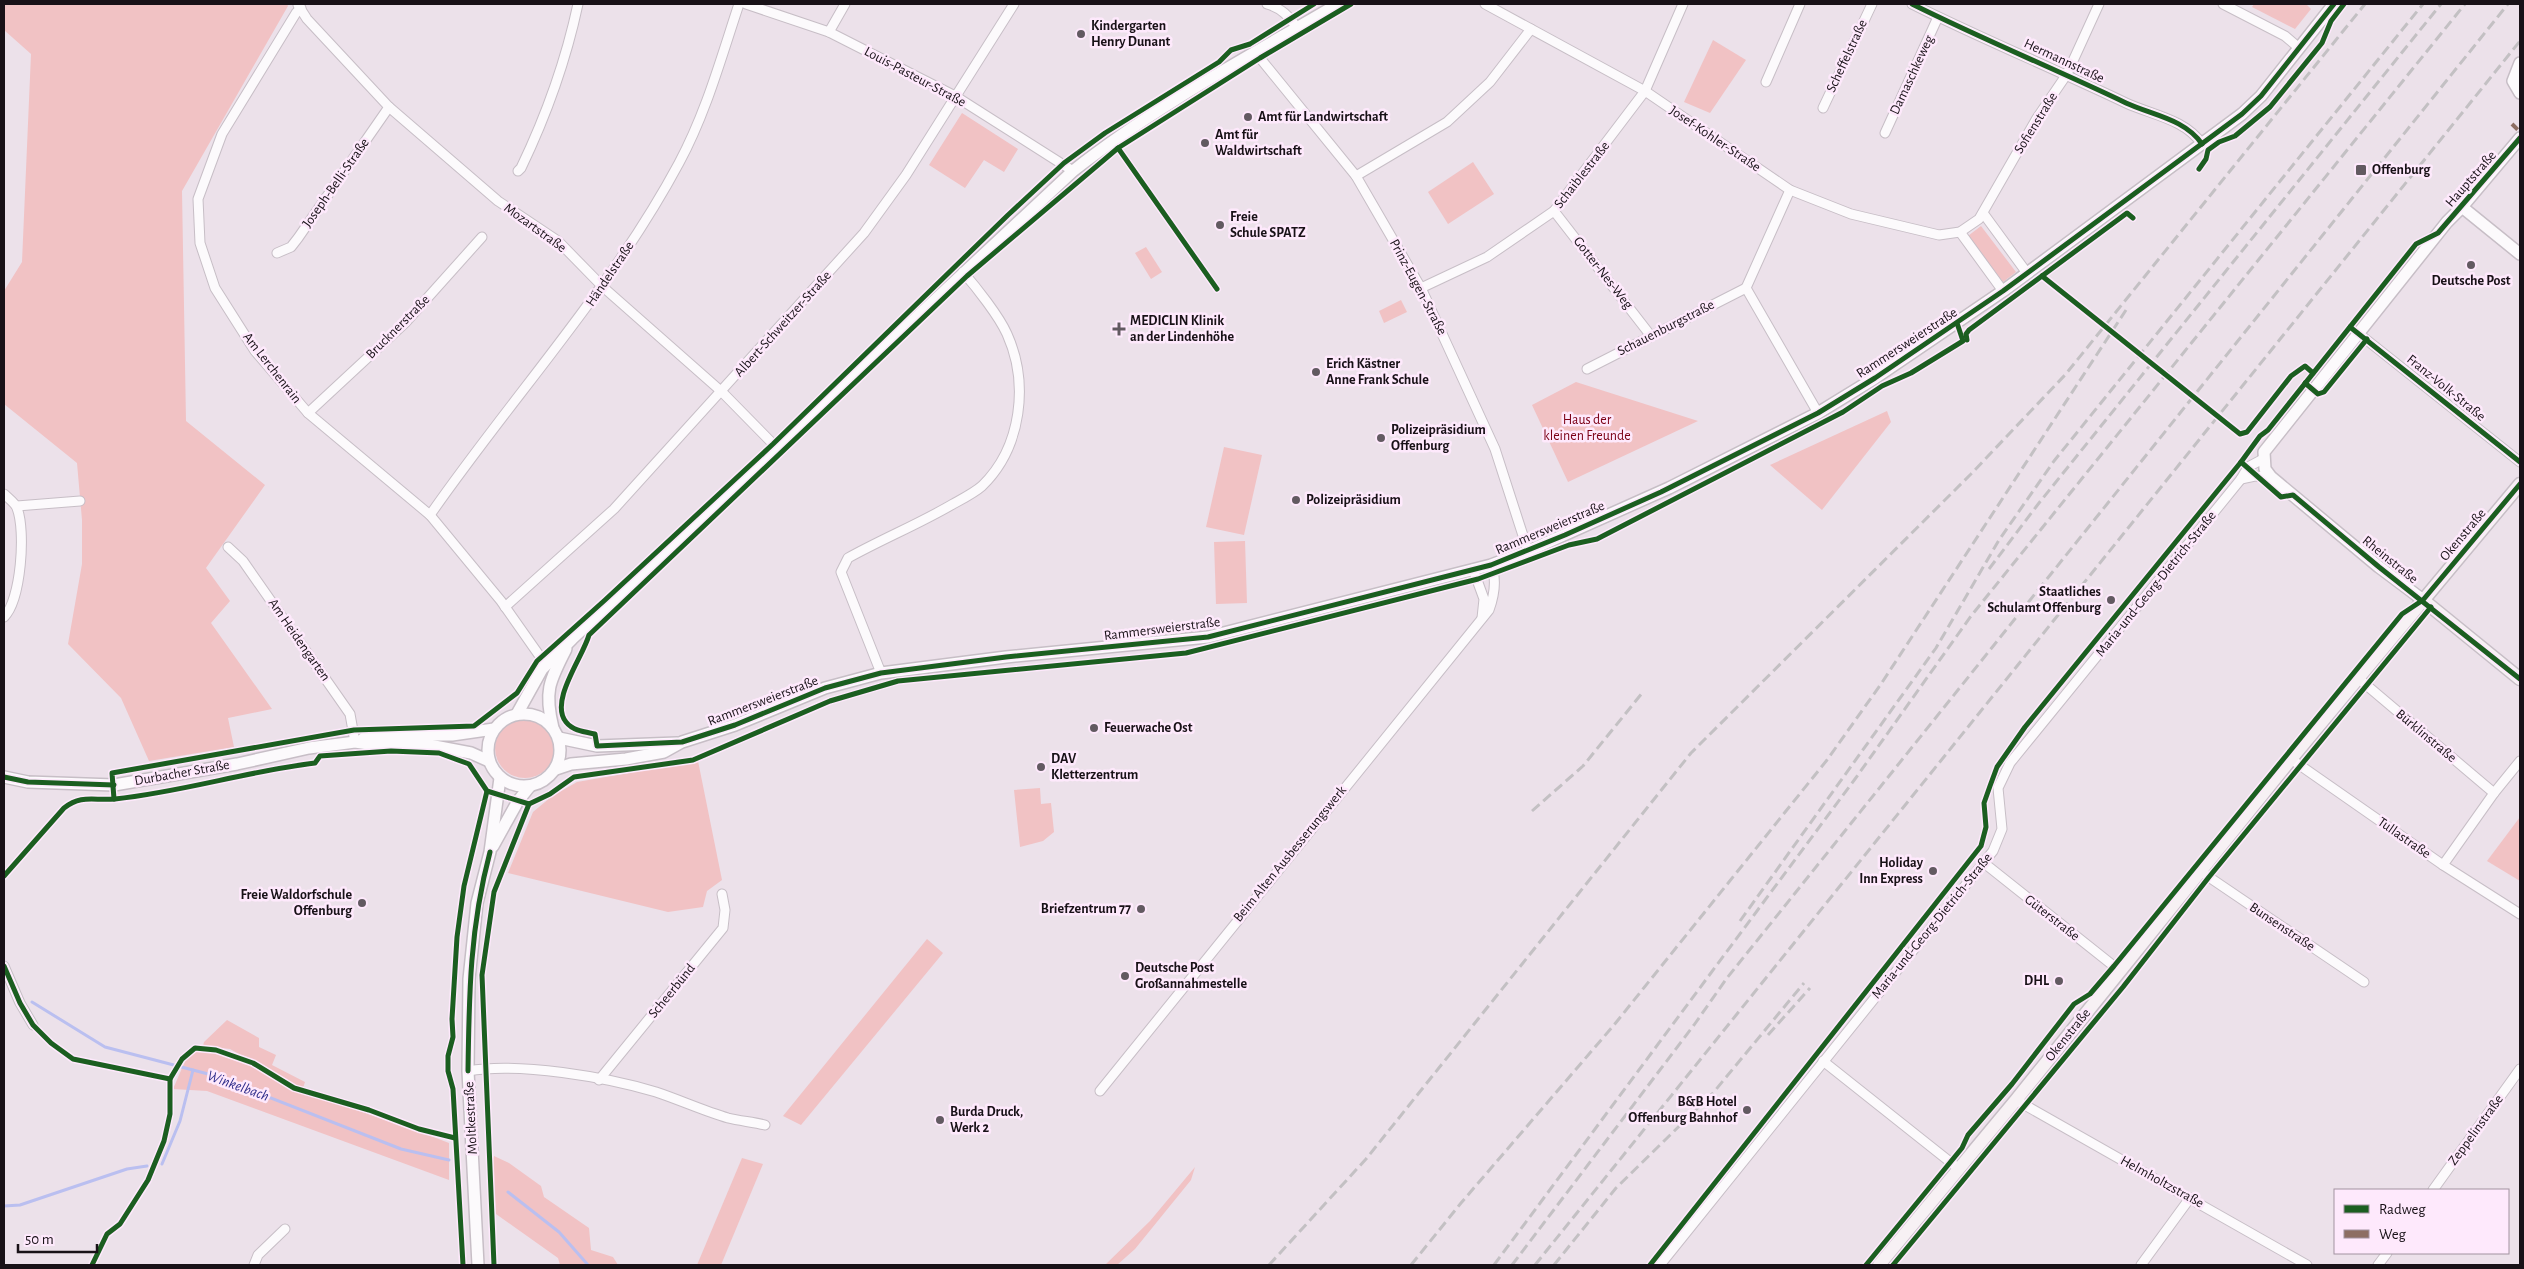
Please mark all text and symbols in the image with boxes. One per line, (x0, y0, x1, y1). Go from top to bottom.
street label: Scheffelstraße (1824, 18, 1870, 94)
place label: Kindergarten Henry Dunant (1091, 19, 1171, 49)
marker: Kindergarten Henry Dunant (1075, 28, 1087, 40)
street label: Damaschkeweg (1888, 33, 1937, 117)
street label: Hermannstraße (2022, 36, 2106, 86)
street label: Louis-Pasteur-Straße (862, 44, 968, 110)
street label: Sofienstraße (2012, 90, 2060, 156)
street label: Josef-Kohler-Straße (1667, 103, 1763, 175)
place label: Amt für Landwirtschaft (1258, 110, 1388, 124)
marker: Amt für Landwirtschaft (1242, 111, 1254, 123)
place label: Amt für Waldwirtschaft (1215, 128, 1302, 158)
street label: Joseph-Belli-Straße (300, 136, 372, 230)
marker: Amt für Waldwirtschaft (1199, 137, 1211, 149)
street label: Schaiblestraße (1552, 139, 1612, 211)
street label: Hauptstraße (2443, 148, 2499, 210)
marker: Offenburg (2354, 163, 2368, 177)
place label: Offenburg (2372, 163, 2431, 177)
street label: Mozartstraße (501, 201, 569, 255)
place label: Freie Schule SPATZ (1230, 210, 1306, 240)
marker: Freie Schule SPATZ (1214, 219, 1226, 231)
street label: Gotter-Nes-Weg (1571, 234, 1635, 312)
street label: Prinz-Eugen-Straße (1387, 237, 1449, 337)
street label: Händelstraße (583, 239, 637, 309)
marker: Deutsche Post (2465, 259, 2477, 271)
street label: Albert-Schweitzer-Straße (732, 268, 834, 380)
place label: Deutsche Post (2432, 274, 2511, 288)
street label: Brucknerstraße (363, 292, 433, 362)
street label: Schauenburgstraße (1615, 298, 1717, 358)
street label: Rammersweierstraße (1854, 305, 1960, 381)
place label: MEDICLIN Klinik an der Lindenhöhe (1130, 314, 1234, 344)
marker: MEDICLIN Klinik an der Lindenhöhe (1112, 322, 1126, 336)
street label: Am Lerchenrain (240, 330, 304, 406)
street label: Franz-Volk-Straße (2404, 352, 2488, 424)
place label: Erich Kästner Anne Frank Schule (1326, 357, 1429, 387)
marker: Erich Kästner Anne Frank Schule (1310, 366, 1322, 378)
park label: Haus der kleinen Freunde (1543, 413, 1631, 443)
place label: Polizeipräsidium Offenburg (1391, 423, 1486, 453)
marker: Polizeipräsidium Offenburg (1375, 432, 1387, 444)
place label: Polizeipräsidium (1306, 493, 1401, 507)
marker: Polizeipräsidium (1290, 494, 1302, 506)
street label: Rammersweierstraße (1493, 499, 1607, 557)
street label: Okenstraße (2437, 506, 2489, 564)
street label: Maria-und-Georg-Dietrich-Straße (2093, 509, 2219, 659)
street label: Rheinstraße (2360, 534, 2420, 586)
place label: Staatliches Schulamt Offenburg (1987, 585, 2102, 615)
marker: Staatliches Schulamt Offenburg (2105, 594, 2117, 606)
street label: Am Heidengarten (265, 596, 333, 684)
street label: Rammersweierstraße (1103, 615, 1221, 643)
street label: Rammersweierstraße (706, 674, 820, 728)
street label: Bürklinstraße (2393, 707, 2459, 765)
place label: Feuerwache Ost (1104, 721, 1193, 735)
marker: Feuerwache Ost (1088, 722, 1100, 734)
place label: DAV Kletterzentrum (1051, 752, 1138, 782)
street label: Durbacher Straße (133, 758, 231, 788)
marker: DAV Kletterzentrum (1035, 761, 1047, 773)
street label: Beim Alten Ausbesserungswerk (1231, 783, 1349, 925)
street label: Tullastraße (2375, 815, 2433, 861)
street label: Maria-und-Georg-Dietrich-Straße (1869, 851, 1995, 1001)
place label: Holiday Inn Express (1859, 856, 1924, 886)
marker: Holiday Inn Express (1927, 865, 1939, 877)
place label: Freie Waldorfschule Offenburg (240, 888, 353, 918)
street label: Güterstraße (2022, 892, 2082, 944)
marker: Freie Waldorfschule Offenburg (356, 897, 368, 909)
street label: Bunsenstraße (2247, 900, 2317, 954)
place label: Briefzentrum 77 (1041, 902, 1131, 916)
marker: Briefzentrum 77 (1135, 903, 1147, 915)
street label: Scheerbünd (646, 961, 698, 1021)
place label: Deutsche Post Großannahmestelle (1135, 961, 1247, 991)
marker: Deutsche Post Großannahmestelle (1119, 970, 1131, 982)
place label: DHL (2024, 974, 2050, 988)
marker: DHL (2053, 975, 2065, 987)
street label: Okenstraße (2043, 1006, 2093, 1064)
water label: Winkelbach (205, 1068, 271, 1104)
street label: Moltkestraße (462, 1081, 480, 1155)
street label: Zeppelinstraße (2446, 1092, 2506, 1168)
place label: B&B Hotel Offenburg Bahnhof (1628, 1095, 1738, 1125)
marker: B&B Hotel Offenburg Bahnhof (1741, 1104, 1753, 1116)
place label: Burda Druck, Werk 2 (950, 1105, 1023, 1135)
marker: Burda Druck, Werk 2 (934, 1114, 946, 1126)
street label: Helmholtzstraße (2118, 1153, 2206, 1211)
legend (2334, 1189, 2509, 1254)
text: Radweg (2379, 1202, 2426, 1217)
scale bar (18, 1222, 96, 1254)
text: Weg (2379, 1227, 2407, 1242)
text: 50 m (25, 1232, 54, 1247)

